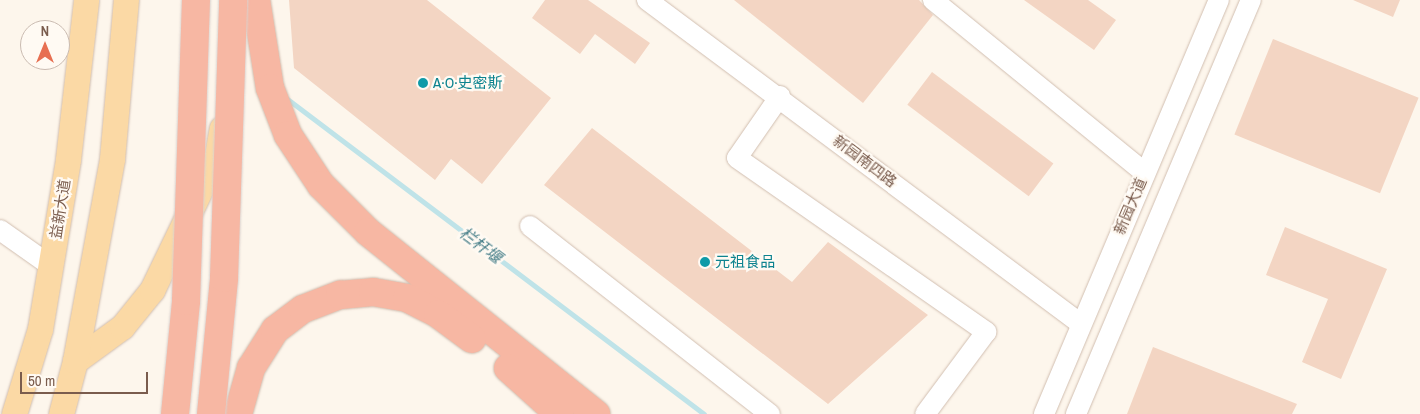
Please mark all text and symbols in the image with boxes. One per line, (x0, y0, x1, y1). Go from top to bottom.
north arrow (20, 20, 70, 70)
text: N (41, 22, 49, 40)
place label: A·O·史密斯 (433, 74, 503, 92)
marker: A·O·史密斯 (417, 77, 429, 89)
street label: 新园南四路 (830, 131, 900, 191)
street label: 新园大道 (1110, 175, 1150, 237)
street label: 益新大道 (46, 178, 74, 240)
water label: 栏杆堰 (456, 223, 506, 267)
place label: 元祖食品 (715, 253, 775, 271)
marker: 元祖食品 (699, 256, 711, 268)
scale bar (22, 362, 150, 394)
text: 50 m (28, 370, 55, 391)

